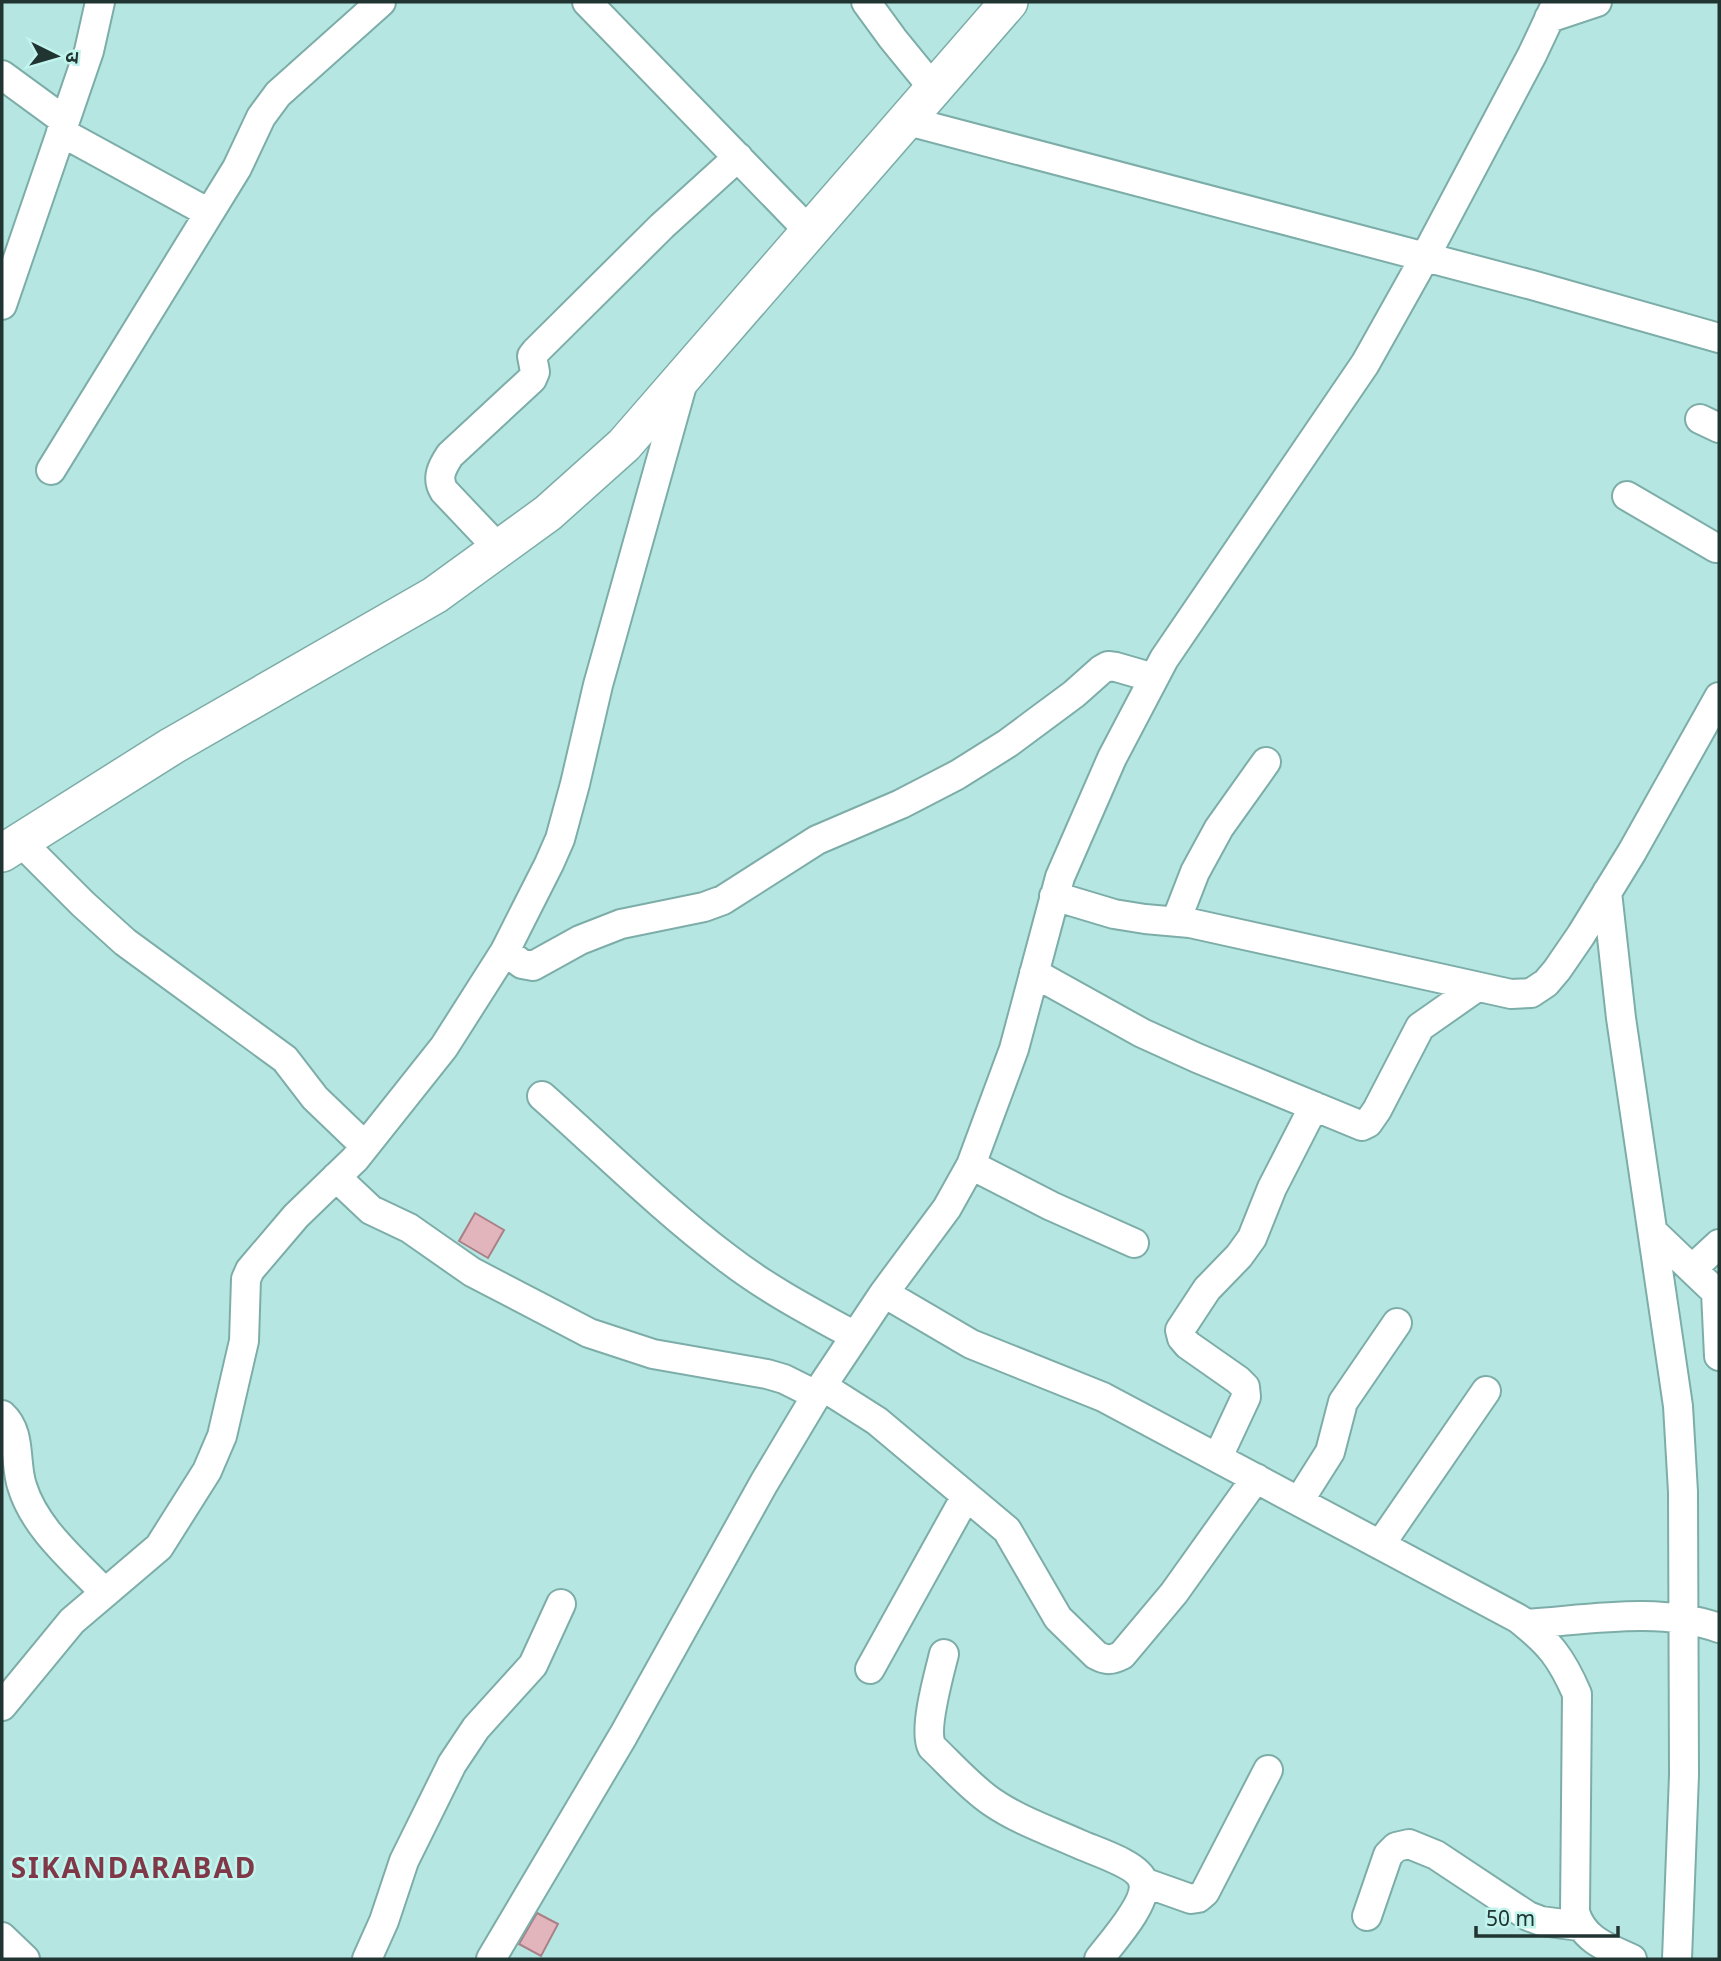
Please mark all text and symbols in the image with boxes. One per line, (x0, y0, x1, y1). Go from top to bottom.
north arrow (21, 21, 91, 91)
text: उ (59, 51, 86, 65)
district label: SIKANDARABAD (11, 1848, 257, 1886)
scale bar (1476, 1895, 1618, 1939)
text: 50 m (1486, 1904, 1535, 1932)

